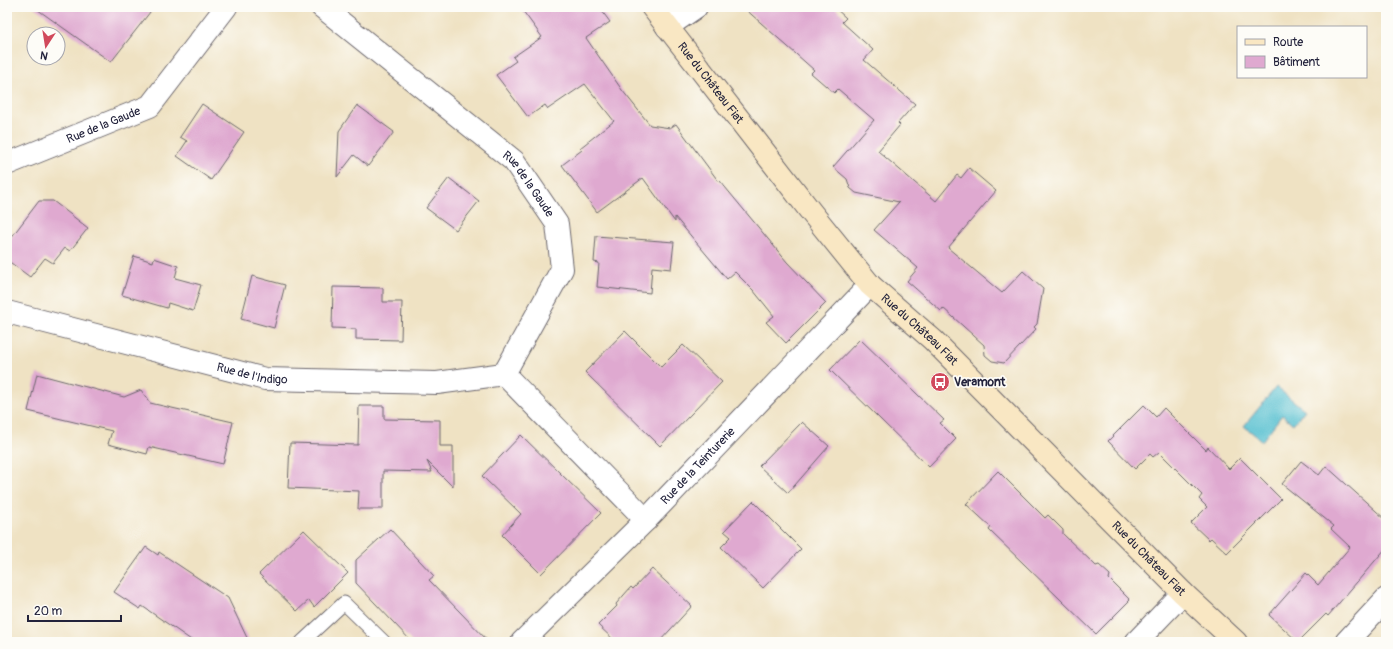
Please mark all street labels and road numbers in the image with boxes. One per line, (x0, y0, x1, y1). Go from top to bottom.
street label: Rue du Château Fiat (675, 39, 747, 127)
street label: Rue de la Gaude (64, 103, 143, 147)
street label: Rue de la Gaude (500, 147, 557, 220)
street label: Rue du Château Fiat (878, 291, 961, 369)
street label: Rue de l'Indigo (215, 359, 288, 387)
street label: Rue de la Teinturerie (658, 424, 738, 507)
street label: Rue du Château Fiat (1109, 518, 1189, 599)

